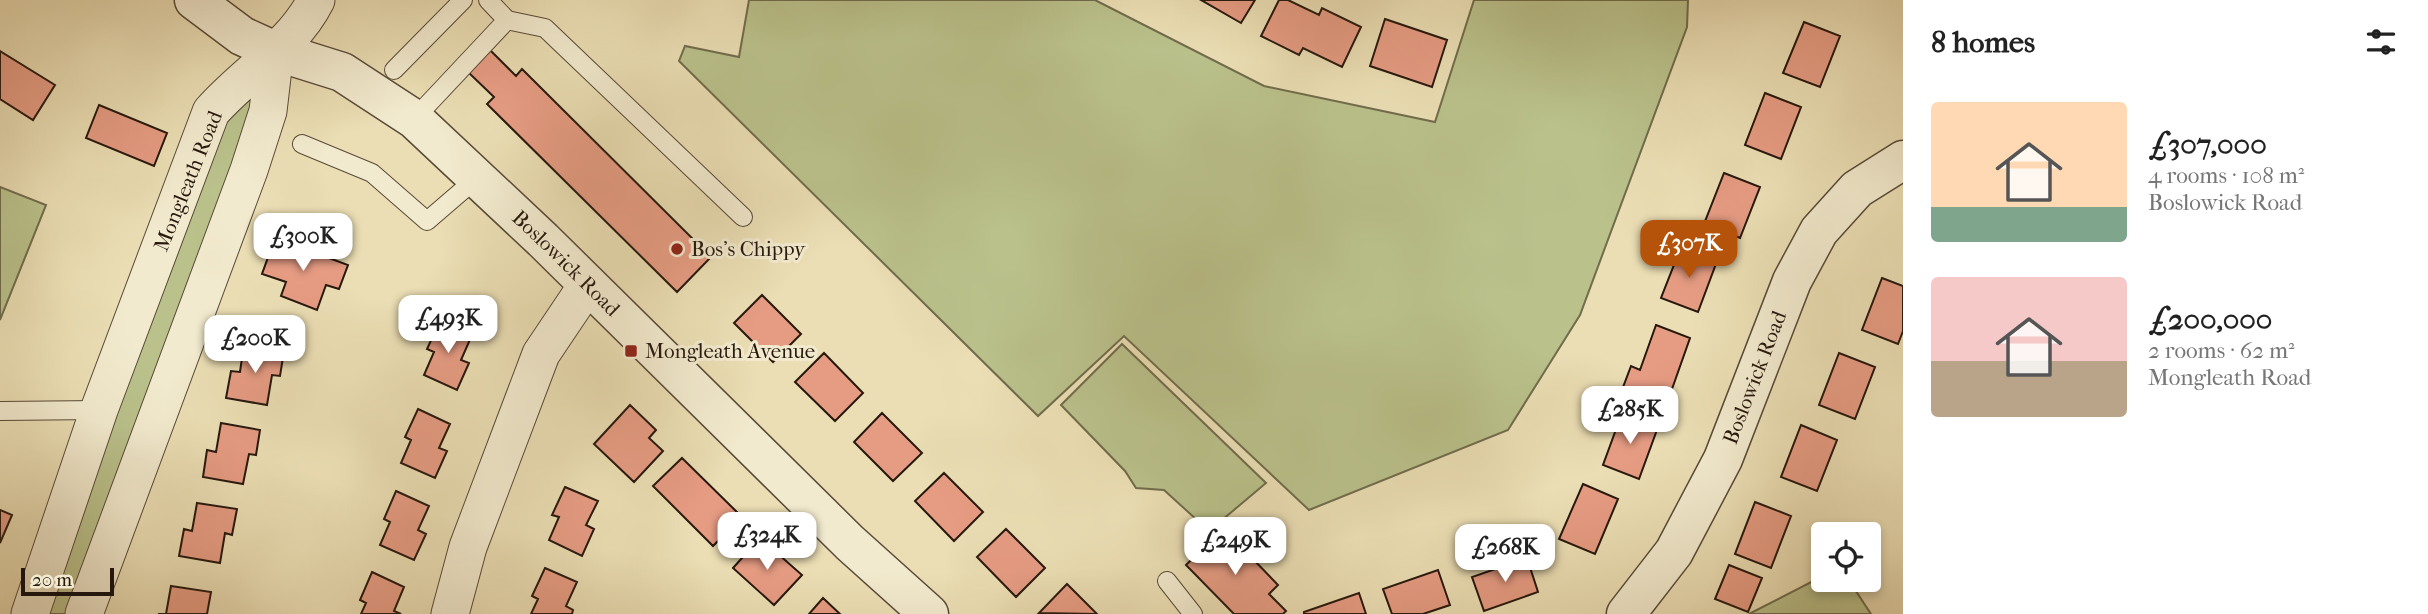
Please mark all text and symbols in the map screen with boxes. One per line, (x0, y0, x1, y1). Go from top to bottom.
icon: filters (2362, 23, 2400, 61)
text: 8 homes (1931, 25, 2035, 60)
street label: Mongleath Road (149, 107, 227, 255)
text: £307,000 (2148, 127, 2267, 162)
icon: home (1987, 130, 2071, 214)
text: 4 rooms · 108 m² (2148, 162, 2304, 189)
text: Boslowick Road (2148, 189, 2302, 216)
street label: Boslowick Road (507, 205, 625, 321)
pin: £300K (254, 214, 352, 273)
pin: £307K (1640, 220, 1738, 280)
text: £300K (270, 222, 336, 249)
text: £307K (1656, 229, 1722, 256)
place label: Bos's Chippy (691, 237, 806, 261)
marker: Bos's Chippy (669, 241, 685, 257)
pin: £493K (399, 296, 497, 355)
text: £200,000 (2148, 302, 2272, 337)
text: £493K (414, 304, 482, 331)
icon: home (1987, 305, 2071, 389)
street label: Boslowick Road (1718, 307, 1791, 447)
pin: £200K (206, 316, 304, 375)
text: £200K (220, 324, 290, 351)
text: 2 rooms · 62 m² (2148, 337, 2295, 364)
place label: Mongleath Avenue (645, 339, 815, 363)
marker: Mongleath Avenue (623, 343, 639, 359)
text: Mongleath Road (2148, 364, 2311, 391)
pin: £285K (1581, 386, 1679, 446)
text: £285K (1597, 395, 1663, 422)
pin: £324K (718, 512, 816, 572)
pin: £249K (1186, 518, 1284, 577)
text: £324K (734, 521, 800, 548)
map controls (1811, 522, 1881, 592)
button: locate (1811, 522, 1881, 592)
pin: £268K (1456, 524, 1554, 584)
text: £249K (1200, 526, 1270, 553)
text: £268K (1471, 533, 1539, 560)
scale bar (21, 565, 114, 597)
text: 20 m (32, 569, 72, 591)

